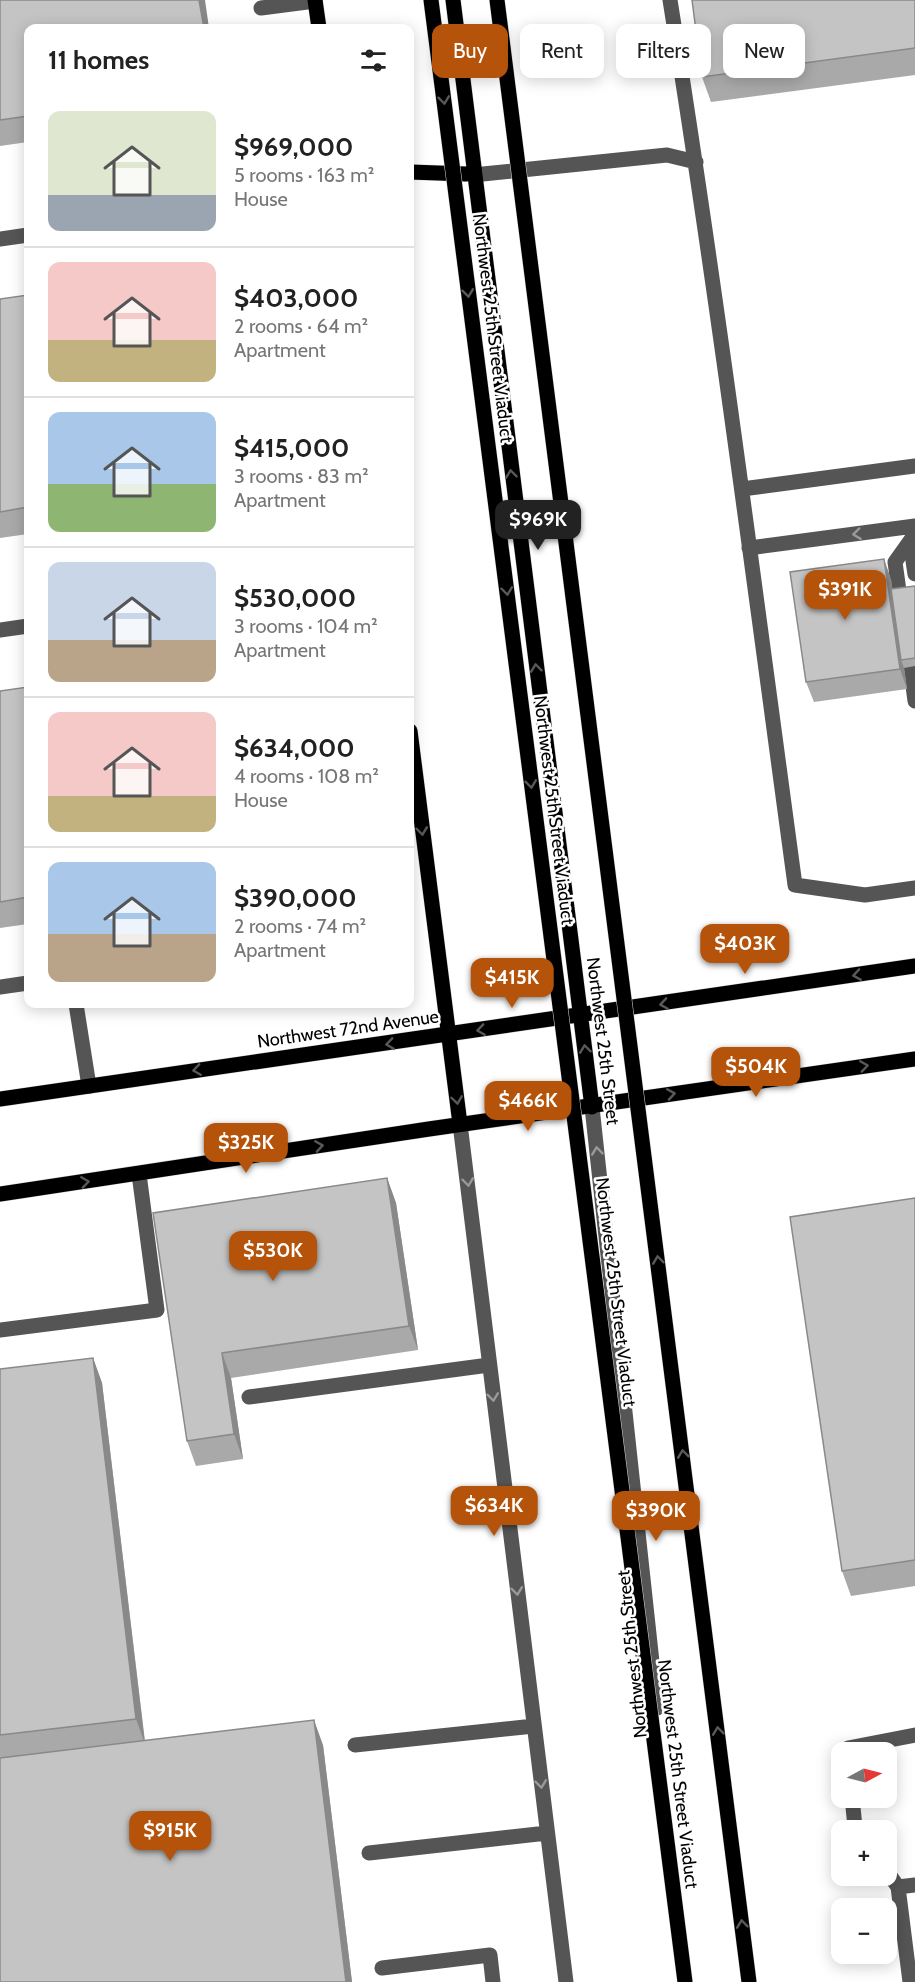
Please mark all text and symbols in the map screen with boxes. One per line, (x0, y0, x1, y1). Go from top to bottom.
chip: Buy (432, 24, 508, 78)
chip: Rent (520, 24, 604, 78)
chip: Filters (616, 24, 711, 78)
chip: New (723, 24, 805, 78)
text: 11 homes (48, 44, 149, 76)
icon: filters (357, 44, 390, 77)
one-way arrow (437, 95, 449, 104)
text: $969,000 (234, 131, 353, 163)
icon: home (96, 135, 168, 207)
text: 5 rooms · 163 m² (234, 163, 374, 187)
text: House (234, 187, 288, 211)
street label: Northwest 25th Street Viaduct (468, 212, 518, 444)
text: $403,000 (234, 282, 358, 314)
icon: home (96, 286, 168, 358)
one-way arrow (462, 289, 474, 298)
text: 2 rooms · 64 m² (234, 314, 368, 338)
text: Apartment (234, 338, 326, 362)
text: $415,000 (234, 432, 349, 464)
icon: home (96, 436, 168, 508)
text: 3 rooms · 83 m² (234, 464, 369, 488)
one-way arrow (506, 470, 518, 479)
text: Apartment (234, 488, 326, 512)
pin: $969K (496, 500, 580, 551)
text: $969K (509, 507, 567, 531)
one-way arrow (852, 527, 862, 539)
pin: $391K (803, 570, 887, 621)
text: $391K (818, 577, 872, 601)
text: $530,000 (234, 582, 356, 614)
icon: home (96, 586, 168, 658)
one-way arrow (500, 586, 512, 595)
text: 3 rooms · 104 m² (234, 614, 378, 638)
text: Apartment (234, 638, 326, 662)
one-way arrow (530, 663, 543, 672)
street label: Northwest 25th Street Viaduct (529, 694, 579, 926)
text: $634,000 (234, 732, 355, 764)
icon: home (96, 736, 168, 808)
text: 4 rooms · 108 m² (234, 764, 379, 788)
one-way arrow (525, 780, 537, 789)
text: House (234, 788, 288, 812)
one-way arrow (415, 826, 428, 835)
text: $390,000 (234, 882, 357, 914)
icon: home (96, 886, 168, 958)
text: 2 rooms · 74 m² (234, 914, 366, 938)
pin: $403K (703, 924, 787, 975)
text: $403K (714, 931, 776, 955)
text: Apartment (234, 938, 326, 962)
street label: Northwest 25th Street (582, 956, 624, 1126)
pin: $415K (470, 958, 554, 1009)
text: $415K (485, 965, 539, 989)
one-way arrow (853, 968, 862, 980)
one-way arrow (660, 997, 669, 1009)
street label: Northwest 72nd Avenue (256, 1005, 440, 1053)
one-way arrow (476, 1024, 485, 1036)
one-way arrow (386, 1037, 395, 1049)
one-way arrow (579, 1044, 591, 1053)
pin: $504K (714, 1047, 798, 1098)
text: $504K (725, 1054, 787, 1078)
one-way arrow (859, 1061, 868, 1073)
one-way arrow (192, 1063, 202, 1075)
pin: $466K (486, 1081, 570, 1132)
text: $466K (498, 1088, 558, 1112)
one-way arrow (666, 1089, 675, 1101)
one-way arrow (451, 1096, 463, 1105)
pin: $325K (204, 1123, 288, 1174)
text: $325K (218, 1130, 274, 1154)
one-way arrow (314, 1140, 324, 1153)
one-way arrow (591, 1147, 604, 1156)
one-way arrow (80, 1176, 89, 1188)
street label: Northwest 25th Street Viaduct (591, 1176, 641, 1408)
one-way arrow (461, 1178, 473, 1187)
pin: $530K (231, 1231, 315, 1282)
text: $530K (243, 1238, 303, 1262)
one-way arrow (652, 1256, 665, 1265)
one-way arrow (487, 1392, 499, 1402)
one-way arrow (677, 1449, 689, 1458)
pin: $634K (452, 1486, 536, 1537)
pin: $390K (614, 1491, 698, 1542)
text: $634K (465, 1493, 523, 1517)
text: $390K (626, 1498, 686, 1522)
street label: Northwest 25th Street (612, 1569, 652, 1739)
one-way arrow (510, 1586, 523, 1595)
street label: Northwest 25th Street Viaduct (653, 1658, 703, 1890)
one-way arrow (712, 1726, 724, 1735)
north arrow (831, 1742, 897, 1808)
map controls (831, 1742, 897, 1964)
one-way arrow (534, 1779, 547, 1789)
pin: $915K (128, 1811, 212, 1862)
text: $915K (143, 1818, 197, 1842)
button: + (831, 1820, 897, 1886)
button: − (831, 1898, 897, 1964)
one-way arrow (736, 1919, 749, 1929)

